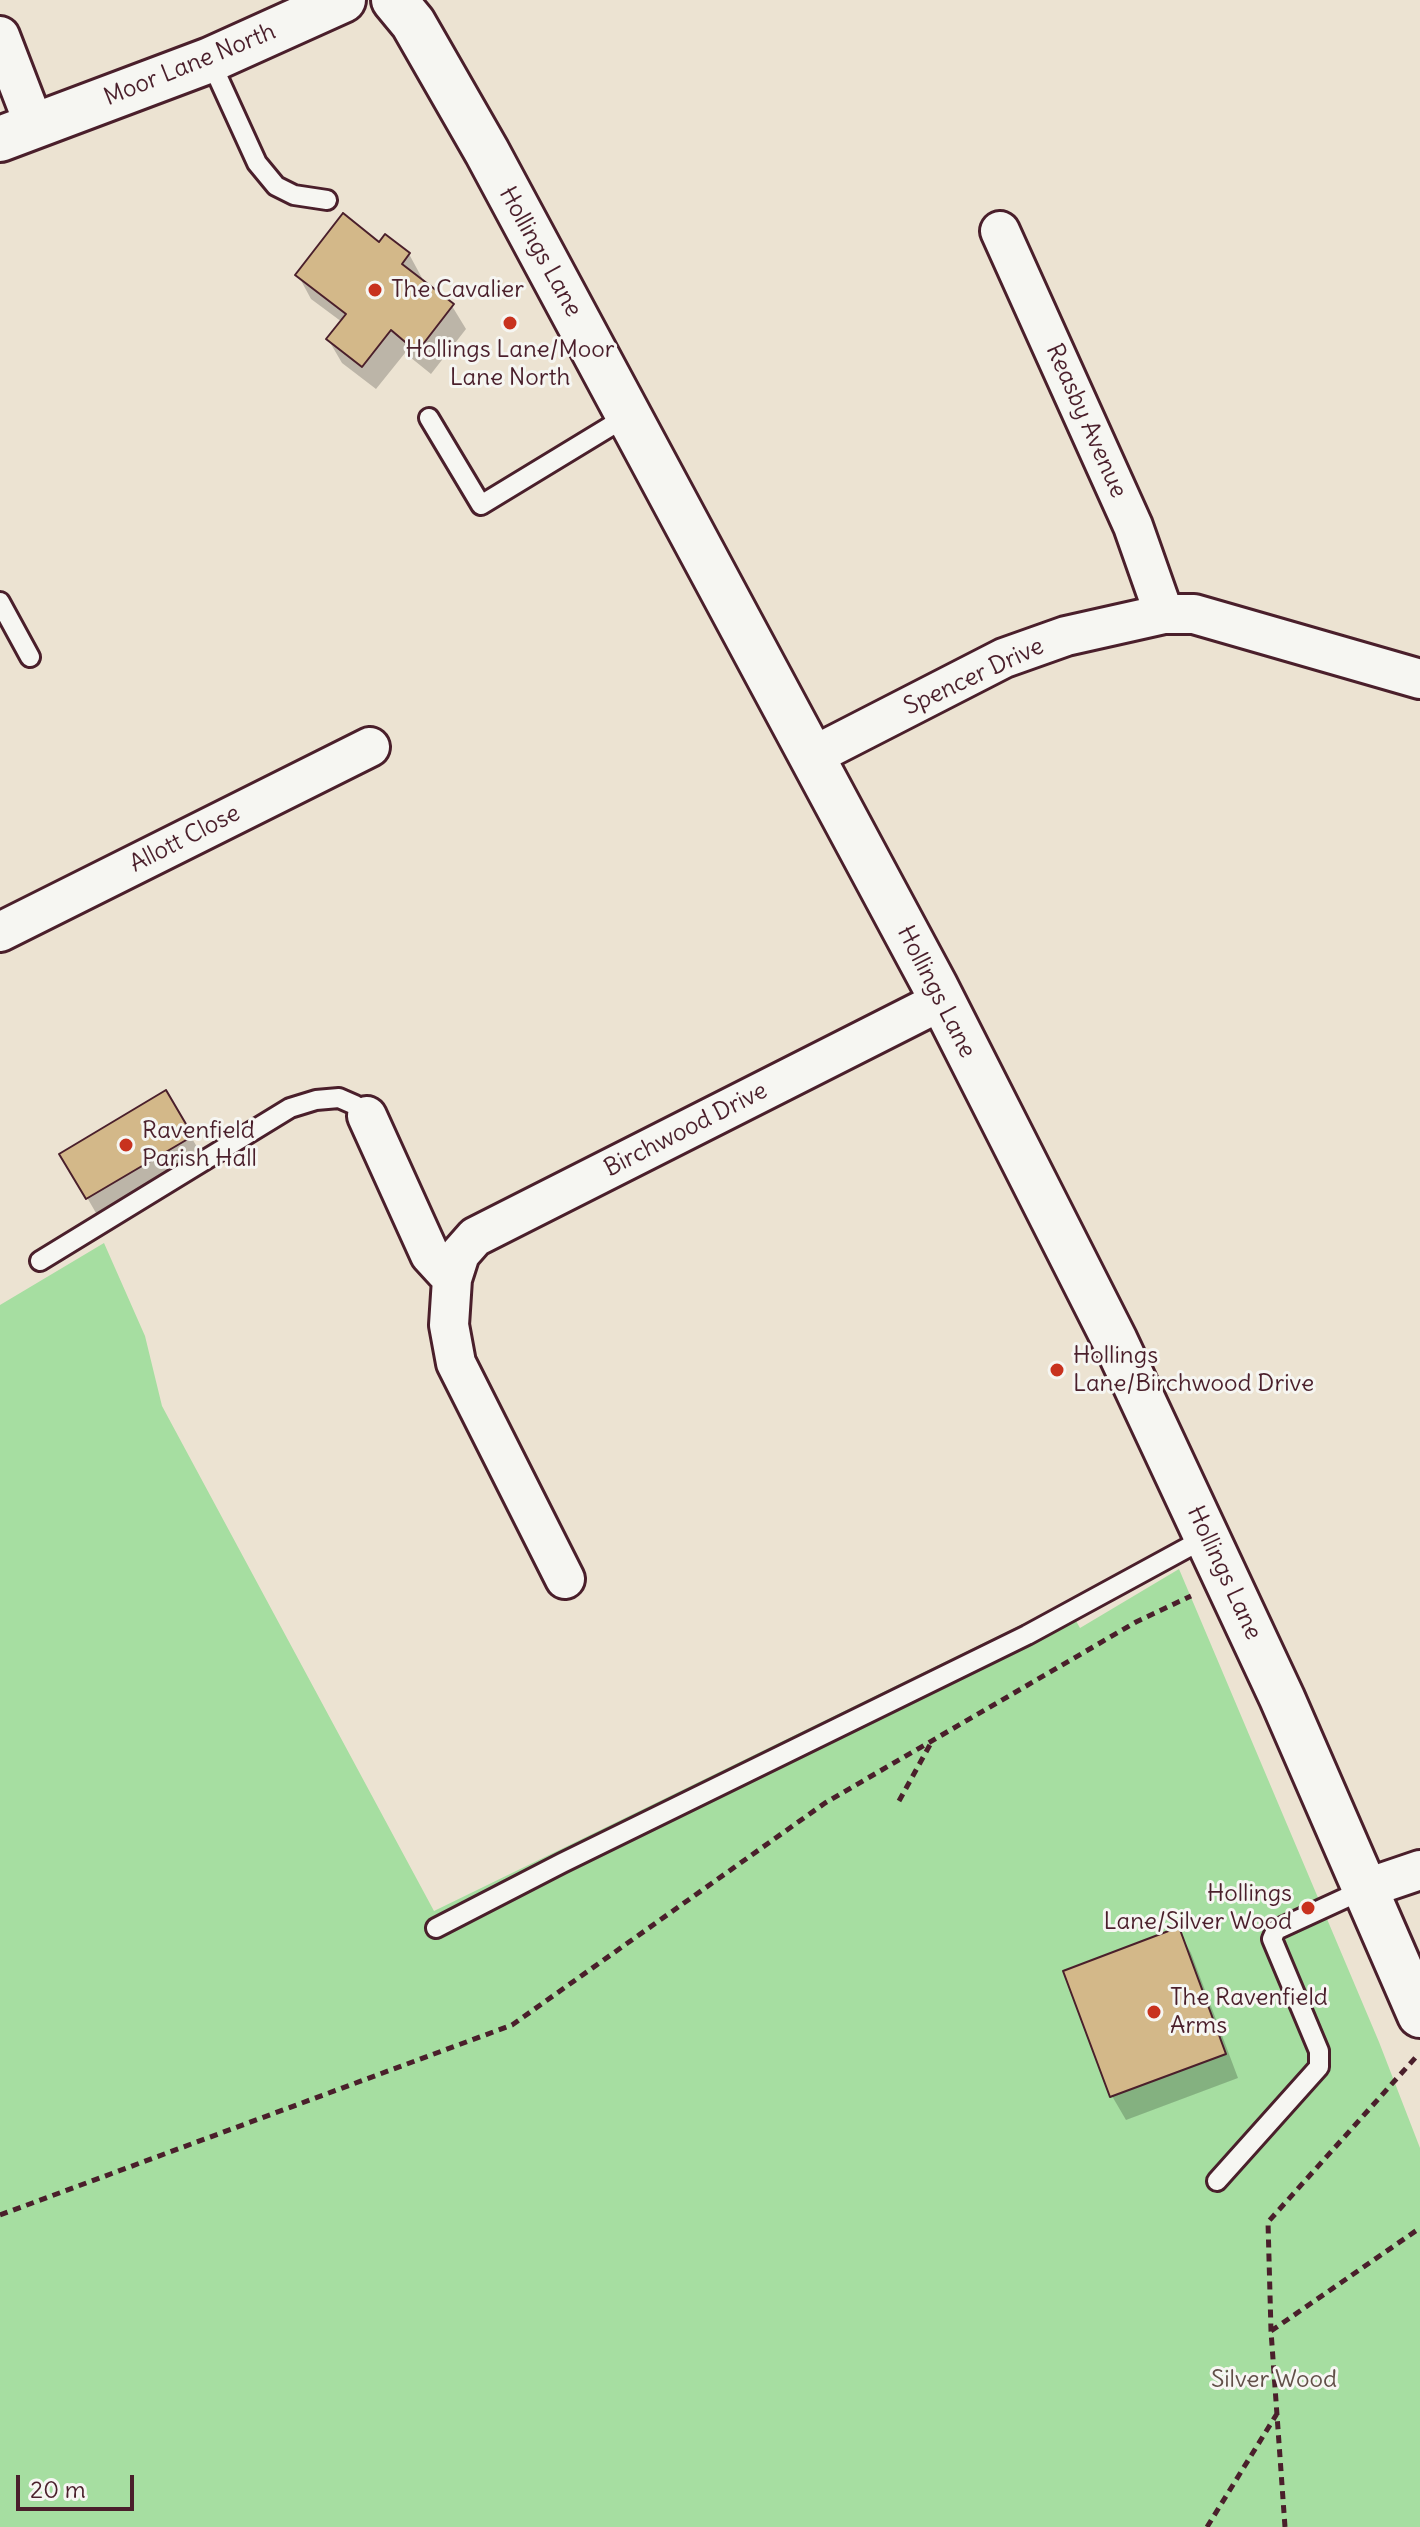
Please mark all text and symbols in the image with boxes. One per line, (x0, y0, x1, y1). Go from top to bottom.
street label: Moor Lane North (100, 17, 280, 113)
street label: Hollings Lane (492, 182, 588, 322)
place label: The Cavalier (391, 276, 524, 304)
marker: The Cavalier (366, 281, 384, 299)
marker: Hollings Lane/Moor Lane North (501, 314, 519, 332)
place label: Hollings Lane/Moor Lane North (406, 336, 614, 392)
street label: Reasby Avenue (1039, 340, 1133, 502)
street label: Spencer Drive (900, 632, 1048, 722)
street label: Allott Close (125, 799, 245, 879)
street label: Hollings Lane (890, 921, 982, 1063)
street label: Birchwood Drive (600, 1077, 772, 1183)
place label: Ravenfield Parish Hall (142, 1117, 257, 1173)
marker: Ravenfield Parish Hall (117, 1136, 135, 1154)
place label: Hollings Lane/Birchwood Drive (1073, 1342, 1314, 1398)
marker: Hollings Lane/Birchwood Drive (1048, 1361, 1066, 1379)
street label: Hollings Lane (1180, 1502, 1268, 1644)
place label: Hollings Lane/Silver Wood (1104, 1880, 1292, 1936)
marker: Hollings Lane/Silver Wood (1299, 1899, 1317, 1917)
place label: The Ravenfield Arms (1170, 1984, 1328, 2040)
marker: The Ravenfield Arms (1145, 2003, 1163, 2021)
park label: Silver Wood (1211, 2366, 1337, 2394)
scale bar (20, 2459, 138, 2509)
text: 20 m (30, 2474, 86, 2504)

